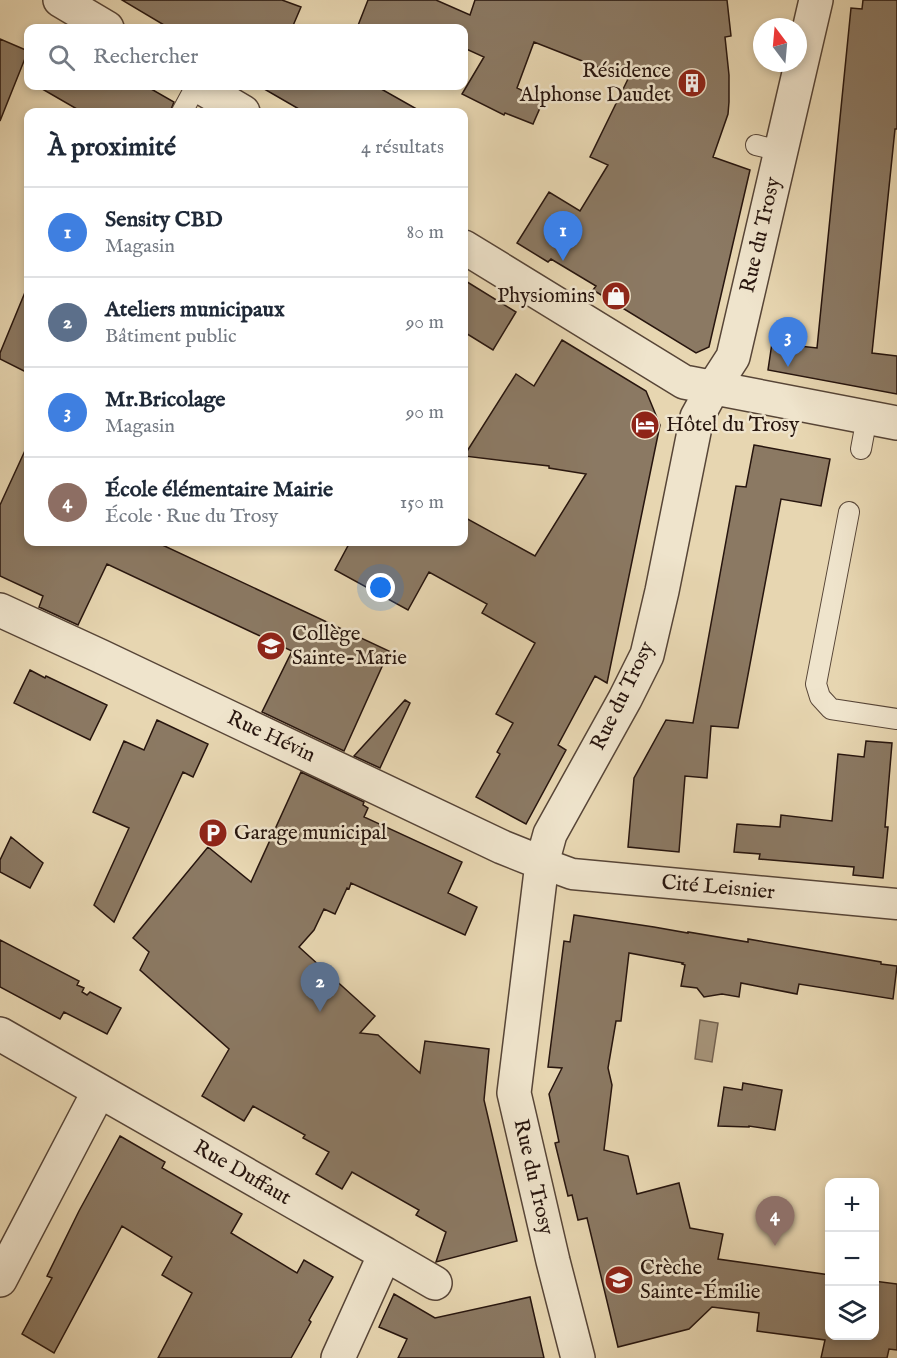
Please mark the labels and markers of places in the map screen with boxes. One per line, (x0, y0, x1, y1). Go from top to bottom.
place label: Résidence Alphonse Daudet (519, 58, 671, 109)
building icon: Résidence Alphonse Daudet (676, 67, 708, 99)
pin: 1 (544, 212, 582, 261)
shop icon: Physiomins (600, 280, 632, 312)
place label: Physiomins (497, 283, 595, 310)
pin: 3 (768, 318, 808, 367)
hotel icon: Hôtel du Trosy (629, 409, 661, 441)
place label: Hôtel du Trosy (666, 412, 800, 439)
place label: Collège Sainte-Marie (292, 621, 407, 672)
school or university icon: Collège Sainte-Marie (255, 630, 287, 662)
parking icon: Garage municipal (197, 817, 229, 849)
place label: Garage municipal (234, 820, 387, 847)
pin: 2 (300, 962, 340, 1012)
pin: 4 (756, 1196, 794, 1246)
place label: Crèche Sainte-Émilie (640, 1255, 761, 1306)
school or university icon: Crèche Sainte-Émilie (603, 1264, 635, 1296)

